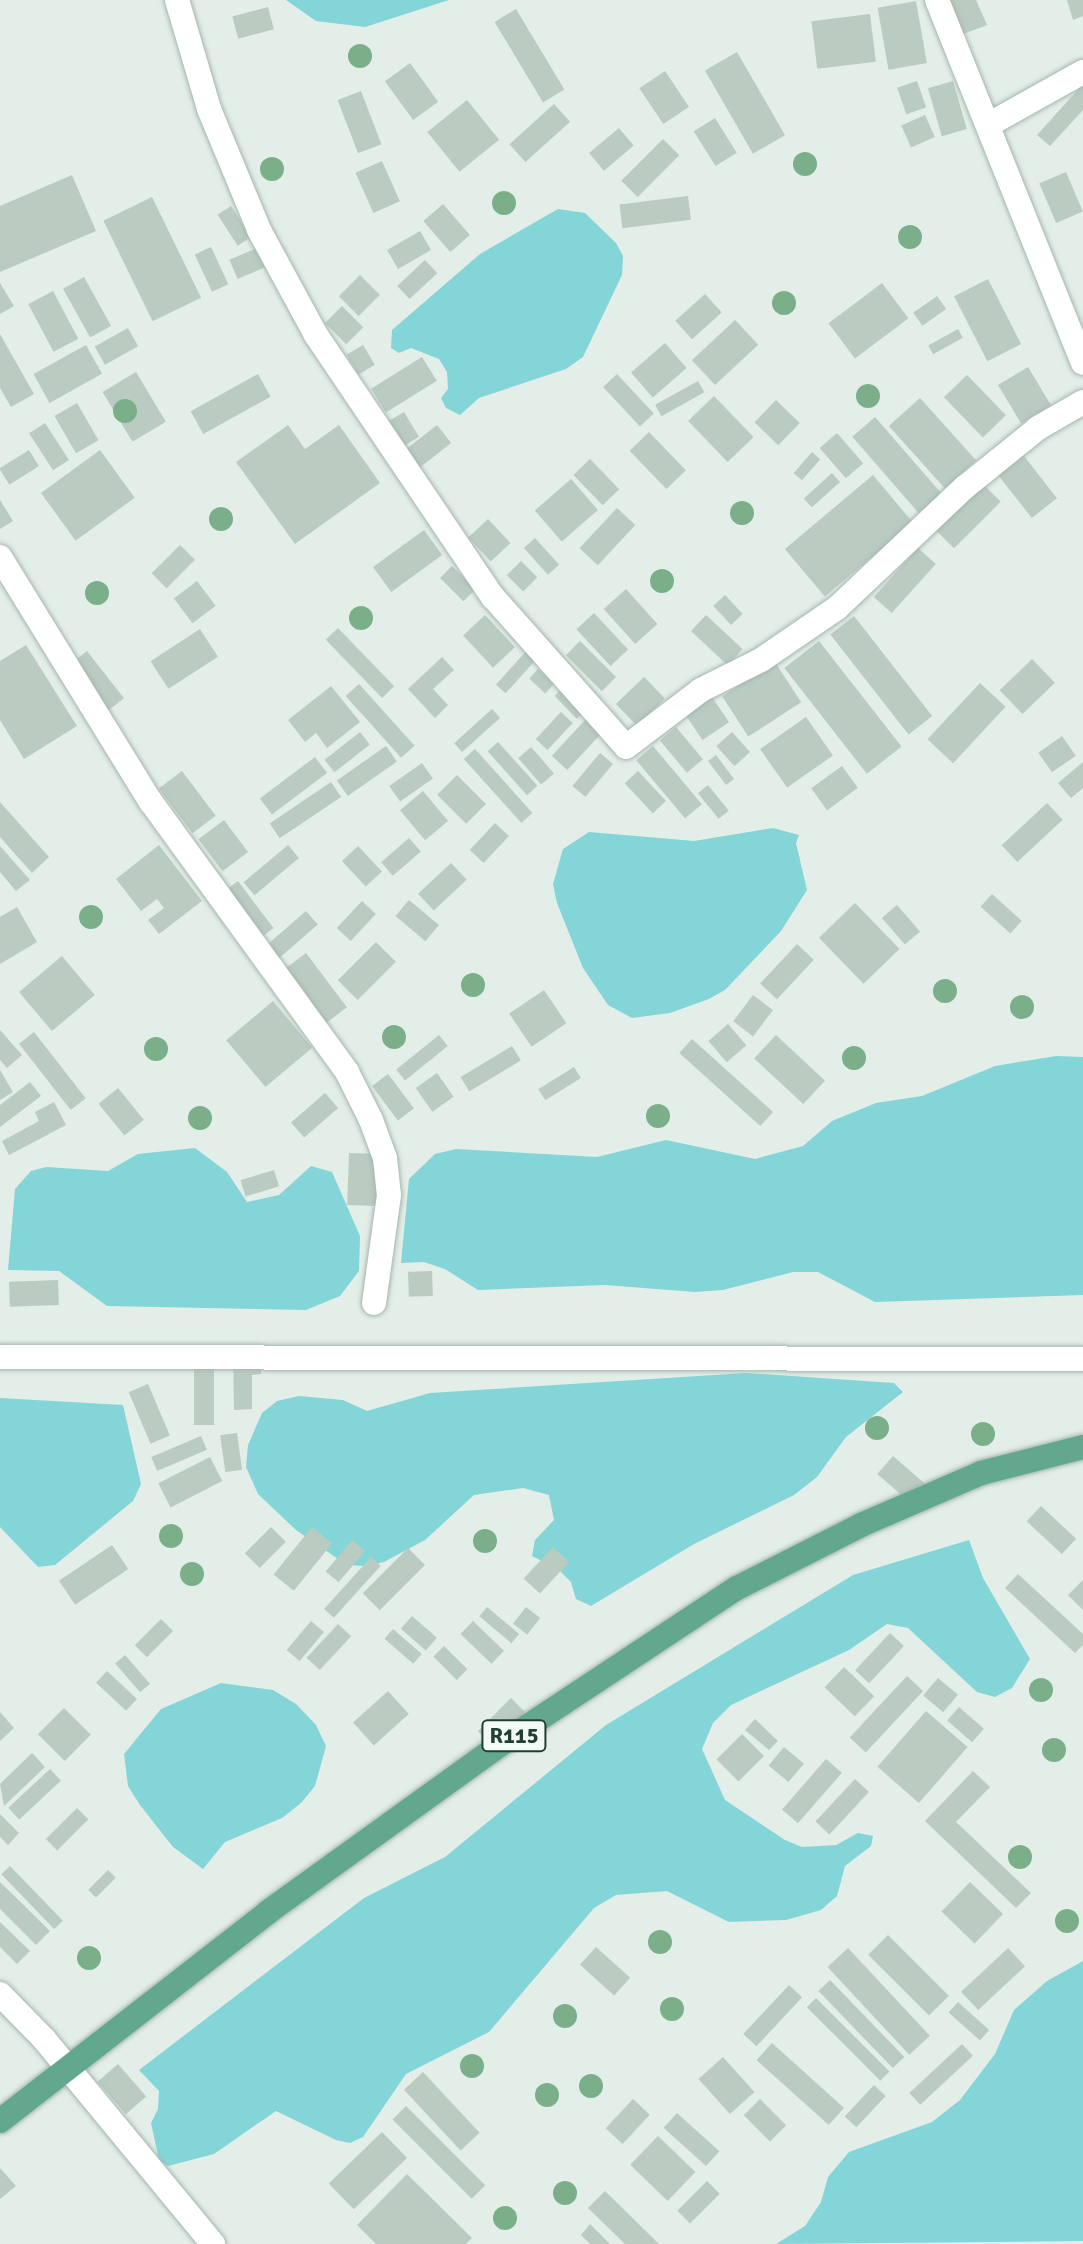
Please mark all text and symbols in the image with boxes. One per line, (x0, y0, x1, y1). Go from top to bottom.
road number: R115 (480, 1718, 548, 1754)

